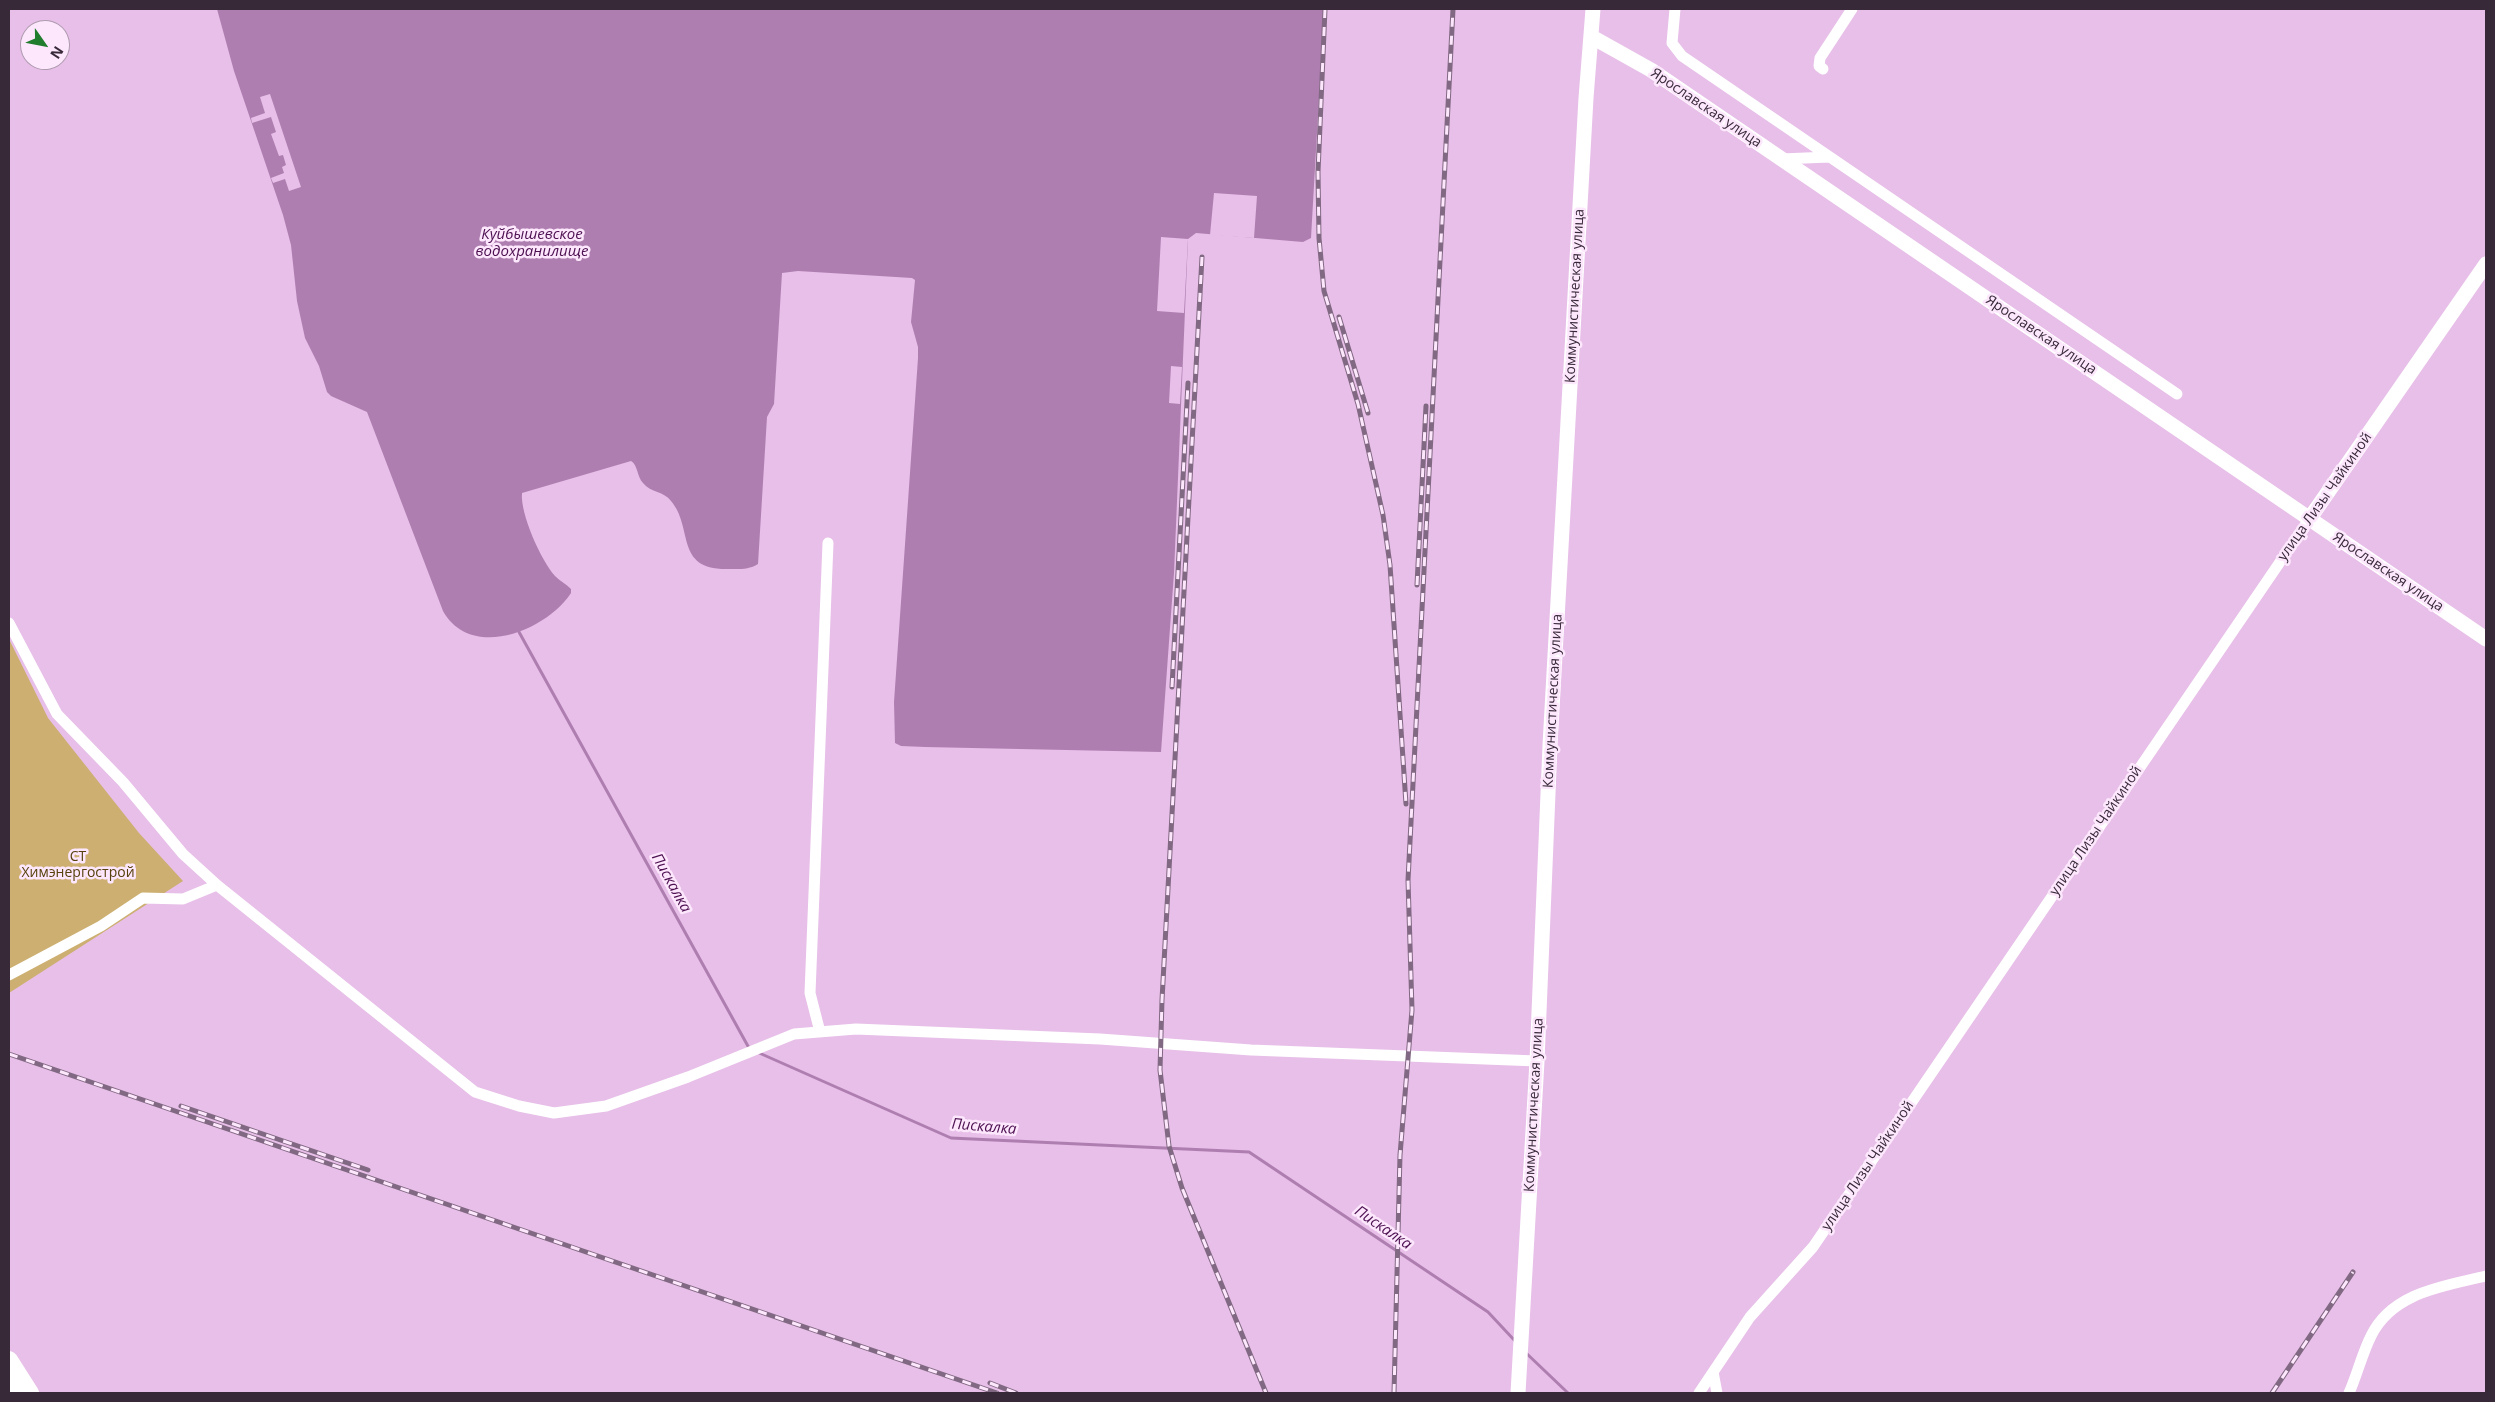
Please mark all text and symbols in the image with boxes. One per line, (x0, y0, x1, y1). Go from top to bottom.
north arrow (20, 20, 70, 70)
text: N (46, 43, 68, 63)
street label: Ярославская улица (1647, 65, 1765, 151)
street label: Коммунистическая улица (1562, 208, 1588, 384)
water label: Куйбышевское водохранилище (476, 226, 588, 261)
street label: Ярославская улица (1982, 292, 2100, 378)
street label: улица Лизы Чайкиной (2274, 430, 2376, 564)
street label: Ярославская улица (2329, 529, 2447, 615)
street label: Коммунистическая улица (1540, 613, 1566, 789)
street label: улица Лизы Чайкиной (2046, 763, 2146, 899)
park label: СТ Химэнергострой (21, 849, 135, 882)
water label: Пискалка (647, 850, 695, 916)
street label: Коммунистическая улица (1521, 1017, 1547, 1193)
street label: улица Лизы Чайкиной (1818, 1098, 1918, 1234)
water label: Пискалка (951, 1115, 1017, 1139)
water label: Пискалка (1351, 1202, 1415, 1254)

